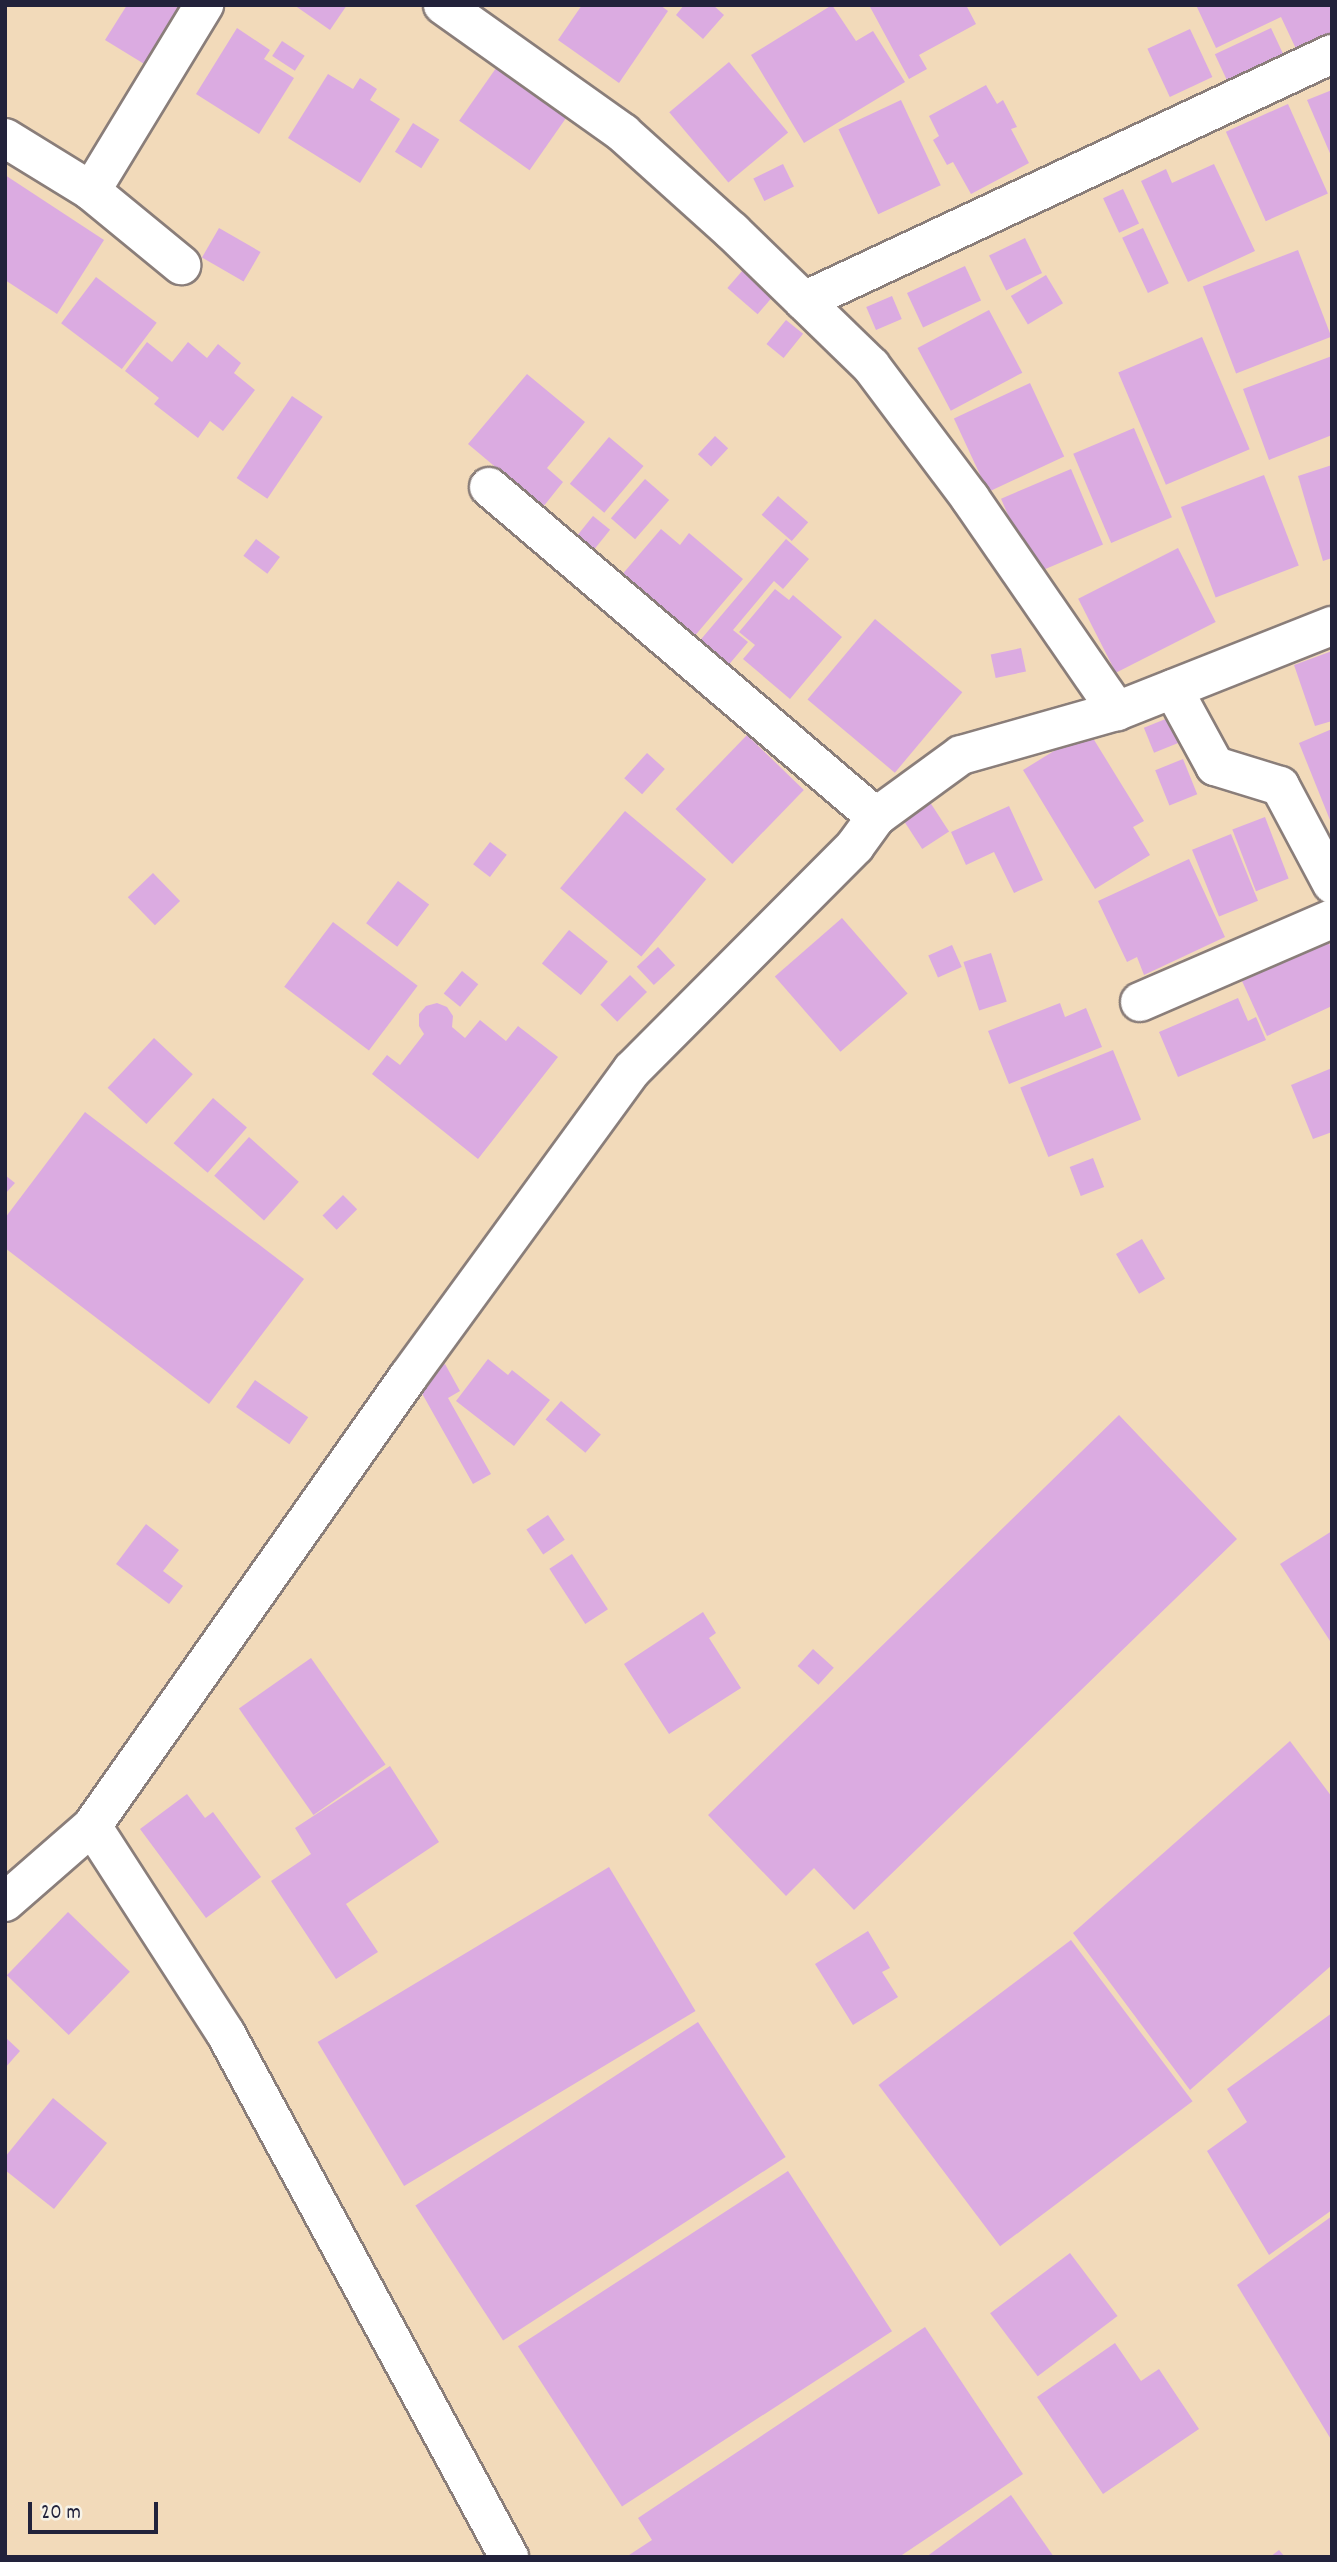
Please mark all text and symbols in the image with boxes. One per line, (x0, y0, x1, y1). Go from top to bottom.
scale bar (32, 2488, 161, 2532)
text: 20 m (41, 2499, 81, 2529)

